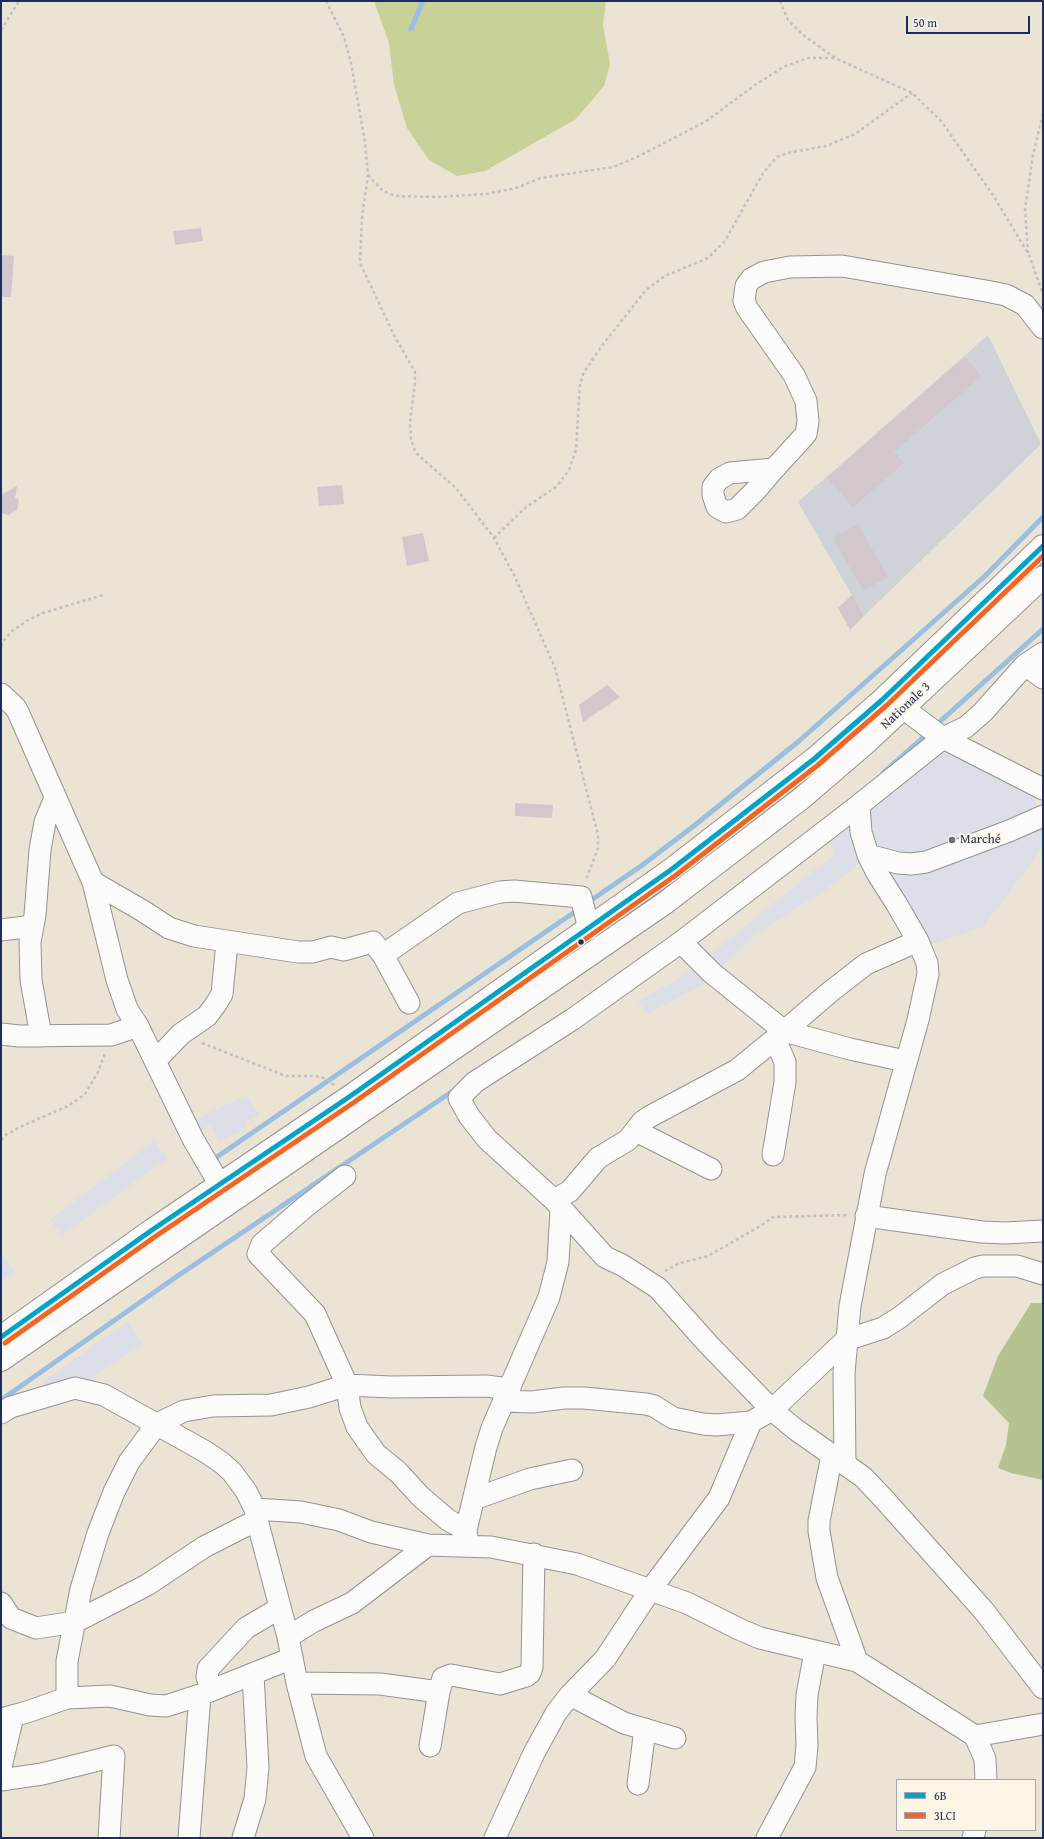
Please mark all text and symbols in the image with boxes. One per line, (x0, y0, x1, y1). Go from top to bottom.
scale bar (908, 8, 1032, 34)
text: 50 m (913, 14, 937, 31)
street label: Nationale 3 (878, 679, 934, 733)
place label: Marché (960, 832, 1001, 848)
marker: Marché (947, 835, 957, 845)
unlabelled marker (576, 937, 586, 947)
legend (896, 1779, 1036, 1831)
text: 6B (934, 1787, 947, 1804)
text: 3LCI (934, 1807, 956, 1824)

